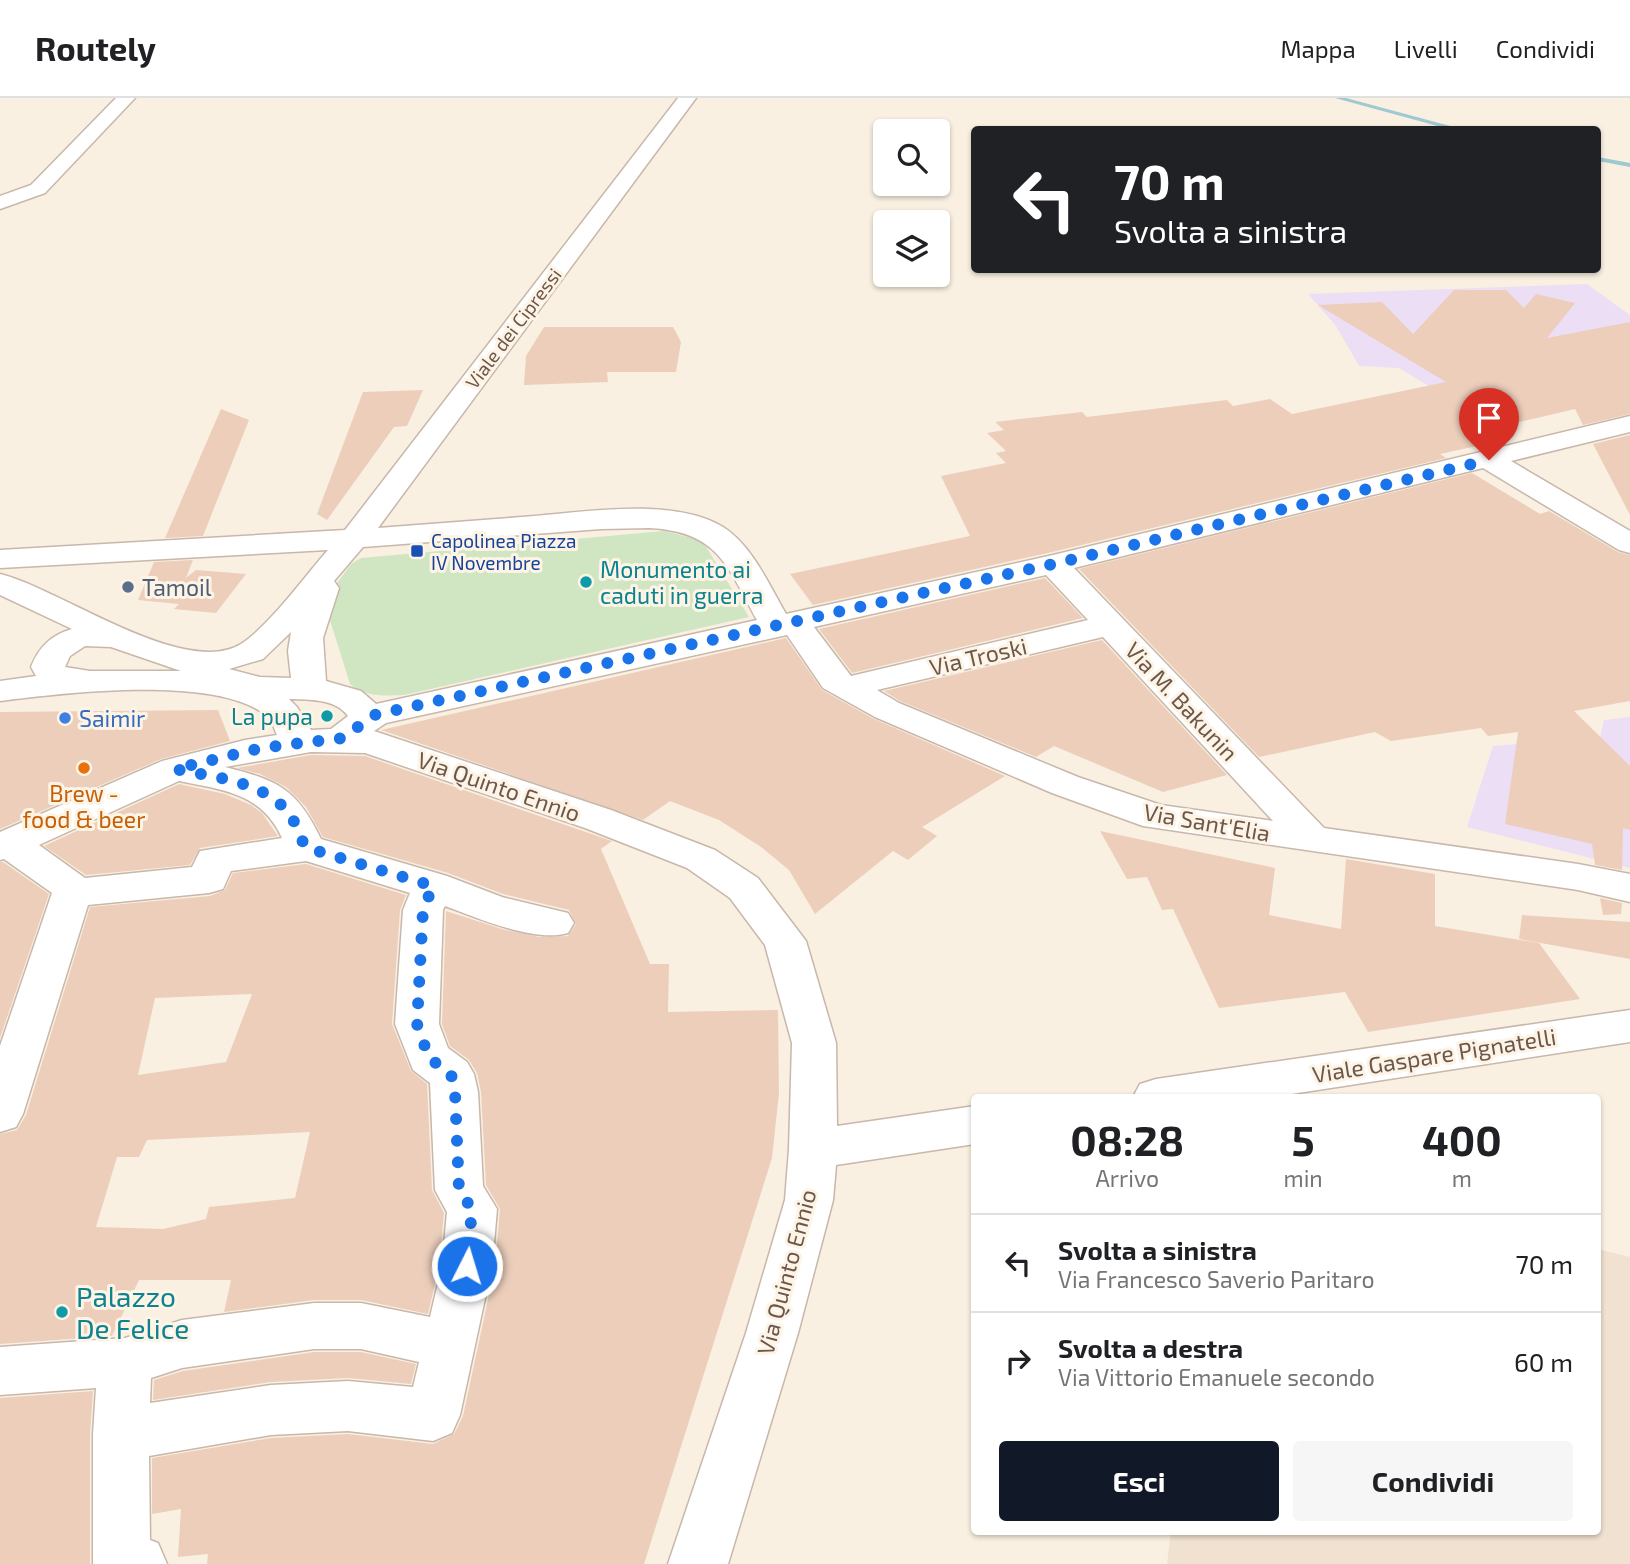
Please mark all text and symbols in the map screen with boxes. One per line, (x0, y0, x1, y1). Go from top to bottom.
text: Routely (35, 28, 156, 68)
text: Mappa (1280, 34, 1356, 63)
text: Livelli (1394, 34, 1458, 63)
text: Condividi (1496, 34, 1595, 63)
map controls (873, 119, 950, 287)
button: search (873, 119, 950, 196)
text: 70 m (1114, 151, 1225, 210)
icon: left (999, 154, 1090, 245)
button: layers (873, 210, 950, 287)
text: Svolta a sinistra (1114, 211, 1347, 249)
street label: Viale dei Cipressi (460, 263, 566, 393)
pin (1459, 388, 1519, 460)
icon: arrive (1470, 399, 1508, 437)
place label: Capolinea Piazza IV Novembre (431, 529, 577, 574)
marker: Capolinea Piazza IV Novembre (409, 543, 425, 559)
place label: Monumento ai caduti in guerra (600, 555, 763, 609)
place label: Tamoil (142, 573, 212, 601)
marker: Monumento ai caduti in guerra (578, 574, 594, 590)
marker: Tamoil (120, 579, 136, 595)
street label: Via Troski (926, 631, 1030, 681)
street label: Via M. Bakunin (1120, 636, 1244, 766)
place label: La pupa (231, 702, 313, 730)
place label: Saimir (79, 704, 145, 732)
marker: La pupa (319, 708, 335, 724)
marker: Saimir (57, 710, 73, 726)
street label: Via Quinto Ennio (414, 745, 584, 827)
marker: Brew - food & beer (76, 760, 92, 776)
place label: Brew - food & beer (23, 779, 145, 833)
street label: Via Sant'Elia (1142, 797, 1272, 847)
street label: Viale Gaspare Pignatelli (1310, 1022, 1558, 1088)
text: 08:28 (1070, 1114, 1184, 1164)
text: 5 (1292, 1114, 1315, 1164)
text: 400 (1422, 1114, 1502, 1164)
text: Arrivo (1095, 1164, 1159, 1192)
text: min (1284, 1164, 1323, 1192)
text: m (1452, 1164, 1472, 1192)
street label: Via Quinto Ennio (750, 1186, 822, 1358)
position arrow (430, 1229, 504, 1303)
text: Svolta a sinistra (1058, 1234, 1257, 1265)
icon: left (999, 1244, 1037, 1282)
text: 70 m (1515, 1248, 1573, 1279)
text: Via Francesco Saverio Paritaro (1058, 1265, 1375, 1293)
place label: Palazzo De Felice (76, 1279, 189, 1345)
marker: Palazzo De Felice (54, 1304, 70, 1320)
text: Svolta a destra (1058, 1332, 1243, 1363)
icon: right (999, 1342, 1037, 1380)
text: 60 m (1514, 1346, 1573, 1377)
text: Via Vittorio Emanuele secondo (1058, 1363, 1375, 1391)
button: Esci (999, 1441, 1279, 1521)
button: Condividi (1293, 1441, 1573, 1521)

